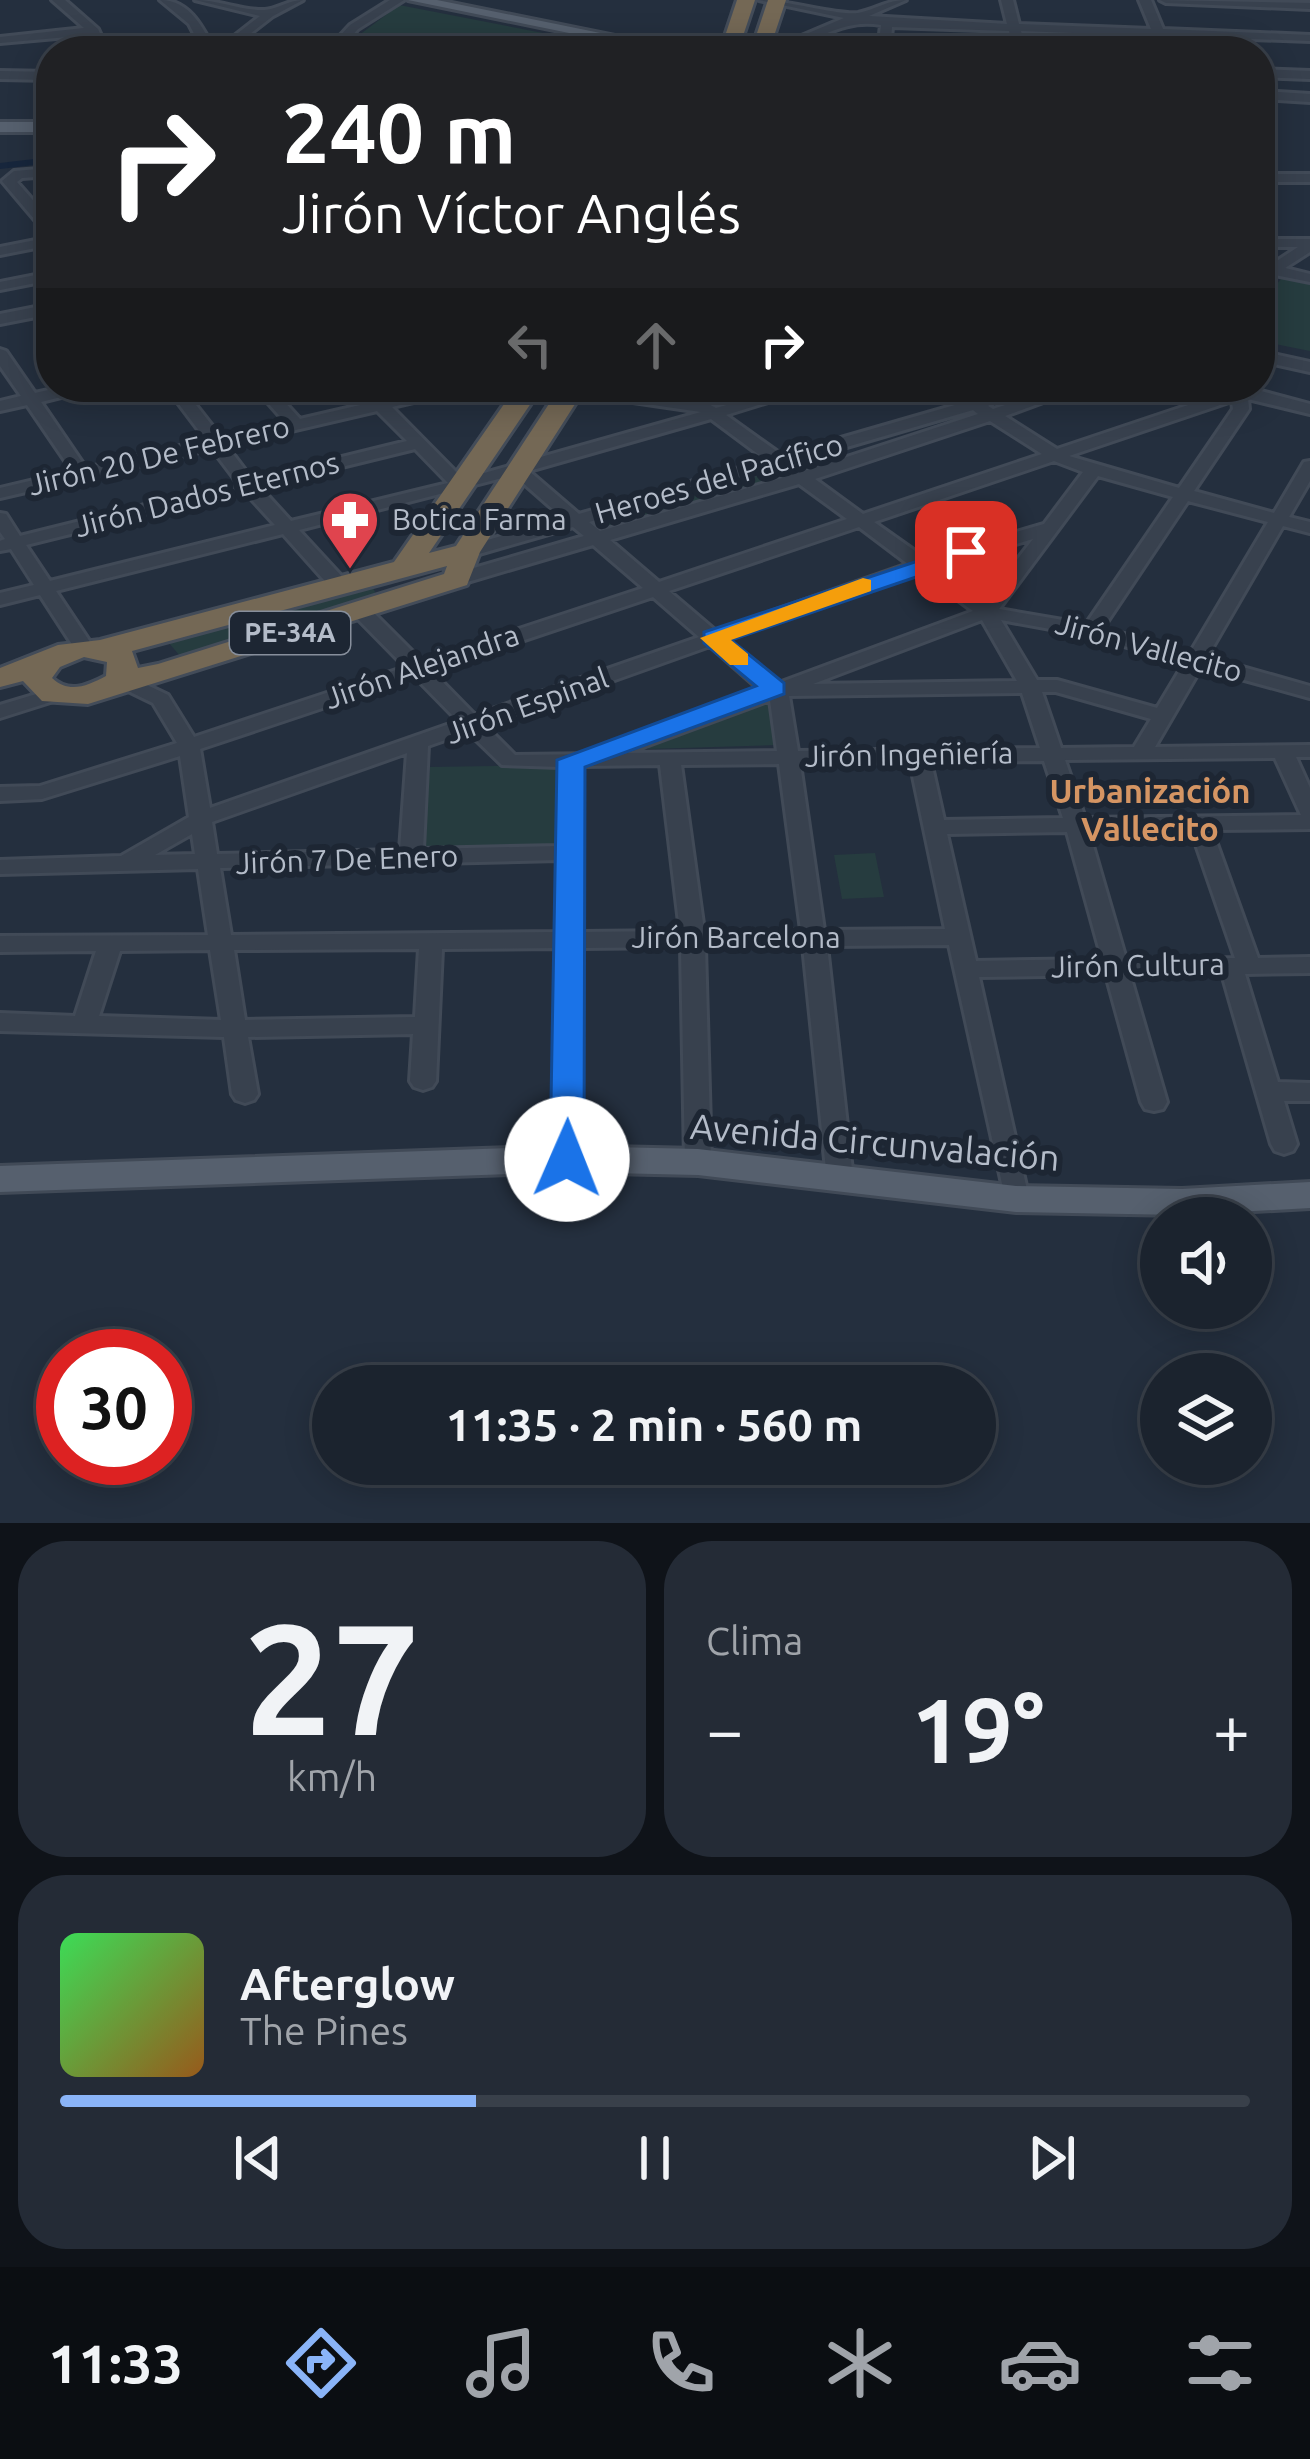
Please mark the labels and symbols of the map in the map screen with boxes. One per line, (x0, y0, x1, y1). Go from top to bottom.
street label: Jirón 20 De Febrero (25, 408, 293, 502)
street label: Heroes del Pacífico (591, 426, 847, 530)
street label: Jirón Dados Eternos (71, 445, 342, 543)
pharmacy icon: Botica Farma (319, 489, 381, 571)
pin (915, 501, 1017, 603)
place label: Botica Farma (392, 502, 567, 536)
street label: Jirón Vallecito (1052, 606, 1246, 688)
road number: PE-34A (230, 612, 350, 654)
street label: Jirón Alejandra (320, 617, 523, 715)
street label: Jirón Espinal (441, 660, 612, 750)
street label: Jirón Ingeñiería (804, 735, 1014, 773)
district label: Urbanización Vallecito (1049, 772, 1251, 847)
street label: Jirón 7 De Enero (235, 838, 459, 880)
street label: Jirón Barcelona (631, 920, 841, 954)
street label: Jirón Cultura (1051, 946, 1225, 984)
position arrow (504, 1096, 630, 1222)
street label: Avenida Circunvalación (689, 1105, 1062, 1178)
speed limit sign: 30 (36, 1329, 192, 1485)

